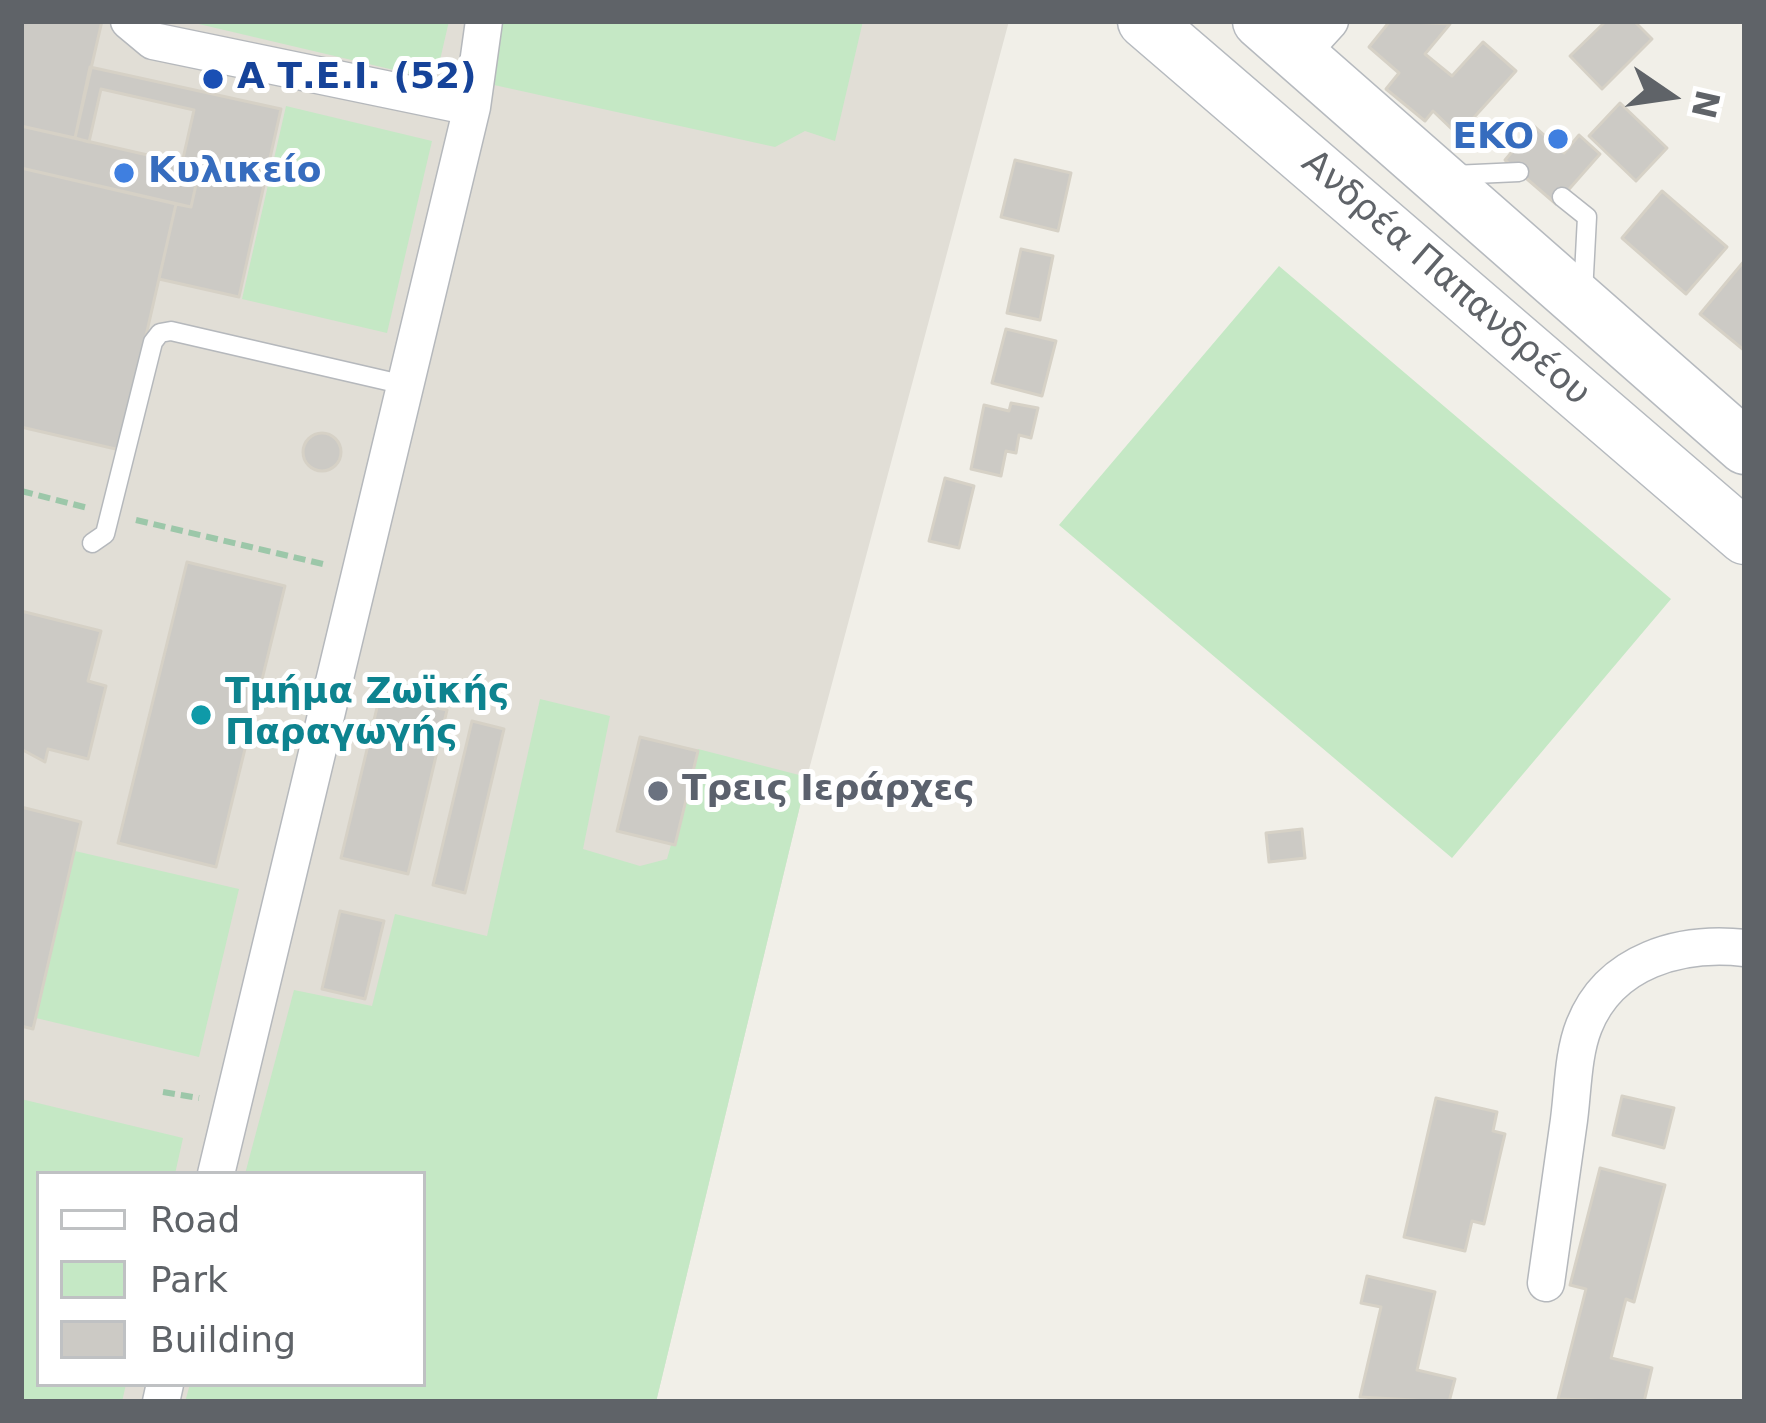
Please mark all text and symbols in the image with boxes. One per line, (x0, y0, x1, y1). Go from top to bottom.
north arrow (1610, 36, 1730, 156)
place label: Α Τ.Ε.Ι. (52) (237, 57, 477, 101)
marker: Α Τ.Ε.Ι. (52) (200, 66, 226, 92)
text: N (1683, 86, 1728, 122)
place label: EKO (1453, 117, 1534, 161)
marker: EKO (1545, 126, 1571, 152)
street label: Ανδρέα Παπανδρέου (1292, 142, 1598, 416)
place label: Κυλικείο (148, 151, 321, 195)
marker: Κυλικείο (111, 160, 137, 186)
place label: Τμήμα Ζωϊκής Παραγωγής (225, 672, 509, 757)
marker: Τμήμα Ζωϊκής Παραγωγής (188, 702, 214, 728)
place label: Τρεις Ιεράρχες (682, 769, 975, 813)
marker: Τρεις Ιεράρχες (645, 778, 671, 804)
legend (36, 1171, 426, 1387)
text: Road (150, 1199, 240, 1240)
text: Park (150, 1259, 228, 1300)
text: Building (150, 1319, 296, 1360)

